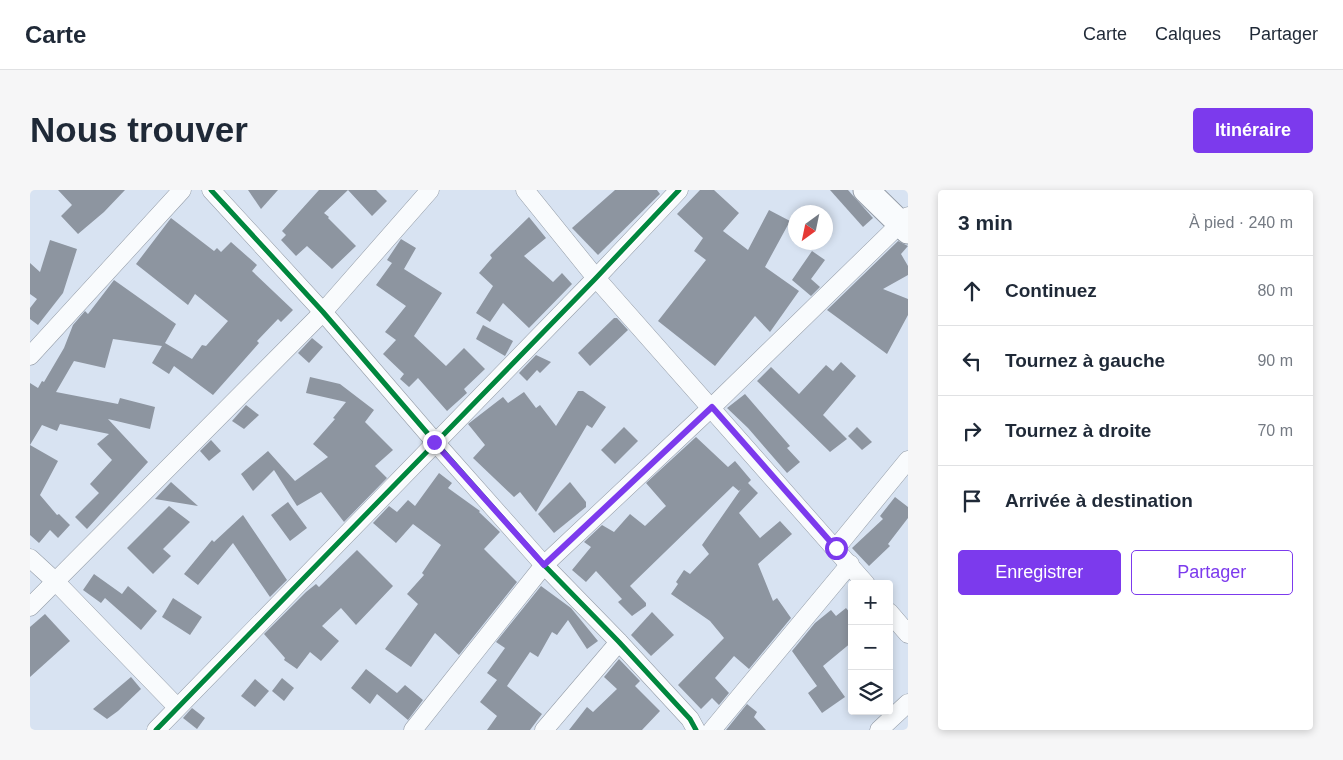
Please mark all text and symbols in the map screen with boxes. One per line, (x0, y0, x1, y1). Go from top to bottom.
text: Carte (25, 21, 86, 48)
text: Carte (1083, 24, 1127, 44)
text: Calques (1155, 24, 1221, 44)
text: Partager (1249, 24, 1318, 44)
button: Itinéraire (1193, 108, 1313, 153)
text: Nous trouver (30, 110, 248, 149)
north arrow (788, 205, 833, 250)
text: 3 min (958, 211, 1013, 234)
text: À pied · 240 m (1189, 214, 1293, 231)
icon: ahead (958, 277, 986, 305)
text: Continuez (1005, 280, 1097, 301)
text: 80 m (1257, 282, 1293, 299)
icon: left (958, 347, 986, 375)
text: Tournez à gauche (1005, 350, 1165, 371)
text: 90 m (1257, 352, 1293, 369)
icon: right (958, 417, 986, 445)
text: Tournez à droite (1005, 420, 1151, 441)
text: 70 m (1257, 422, 1293, 439)
route end (423, 431, 446, 454)
icon: arrive (958, 487, 986, 515)
text: Arrivée à destination (1005, 490, 1193, 511)
route start (825, 537, 848, 560)
button: Enregistrer (958, 550, 1121, 595)
button: Partager (1131, 550, 1293, 595)
map controls (848, 580, 893, 715)
button: + (848, 580, 893, 625)
button: − (848, 625, 893, 670)
button: layers (848, 670, 893, 715)

